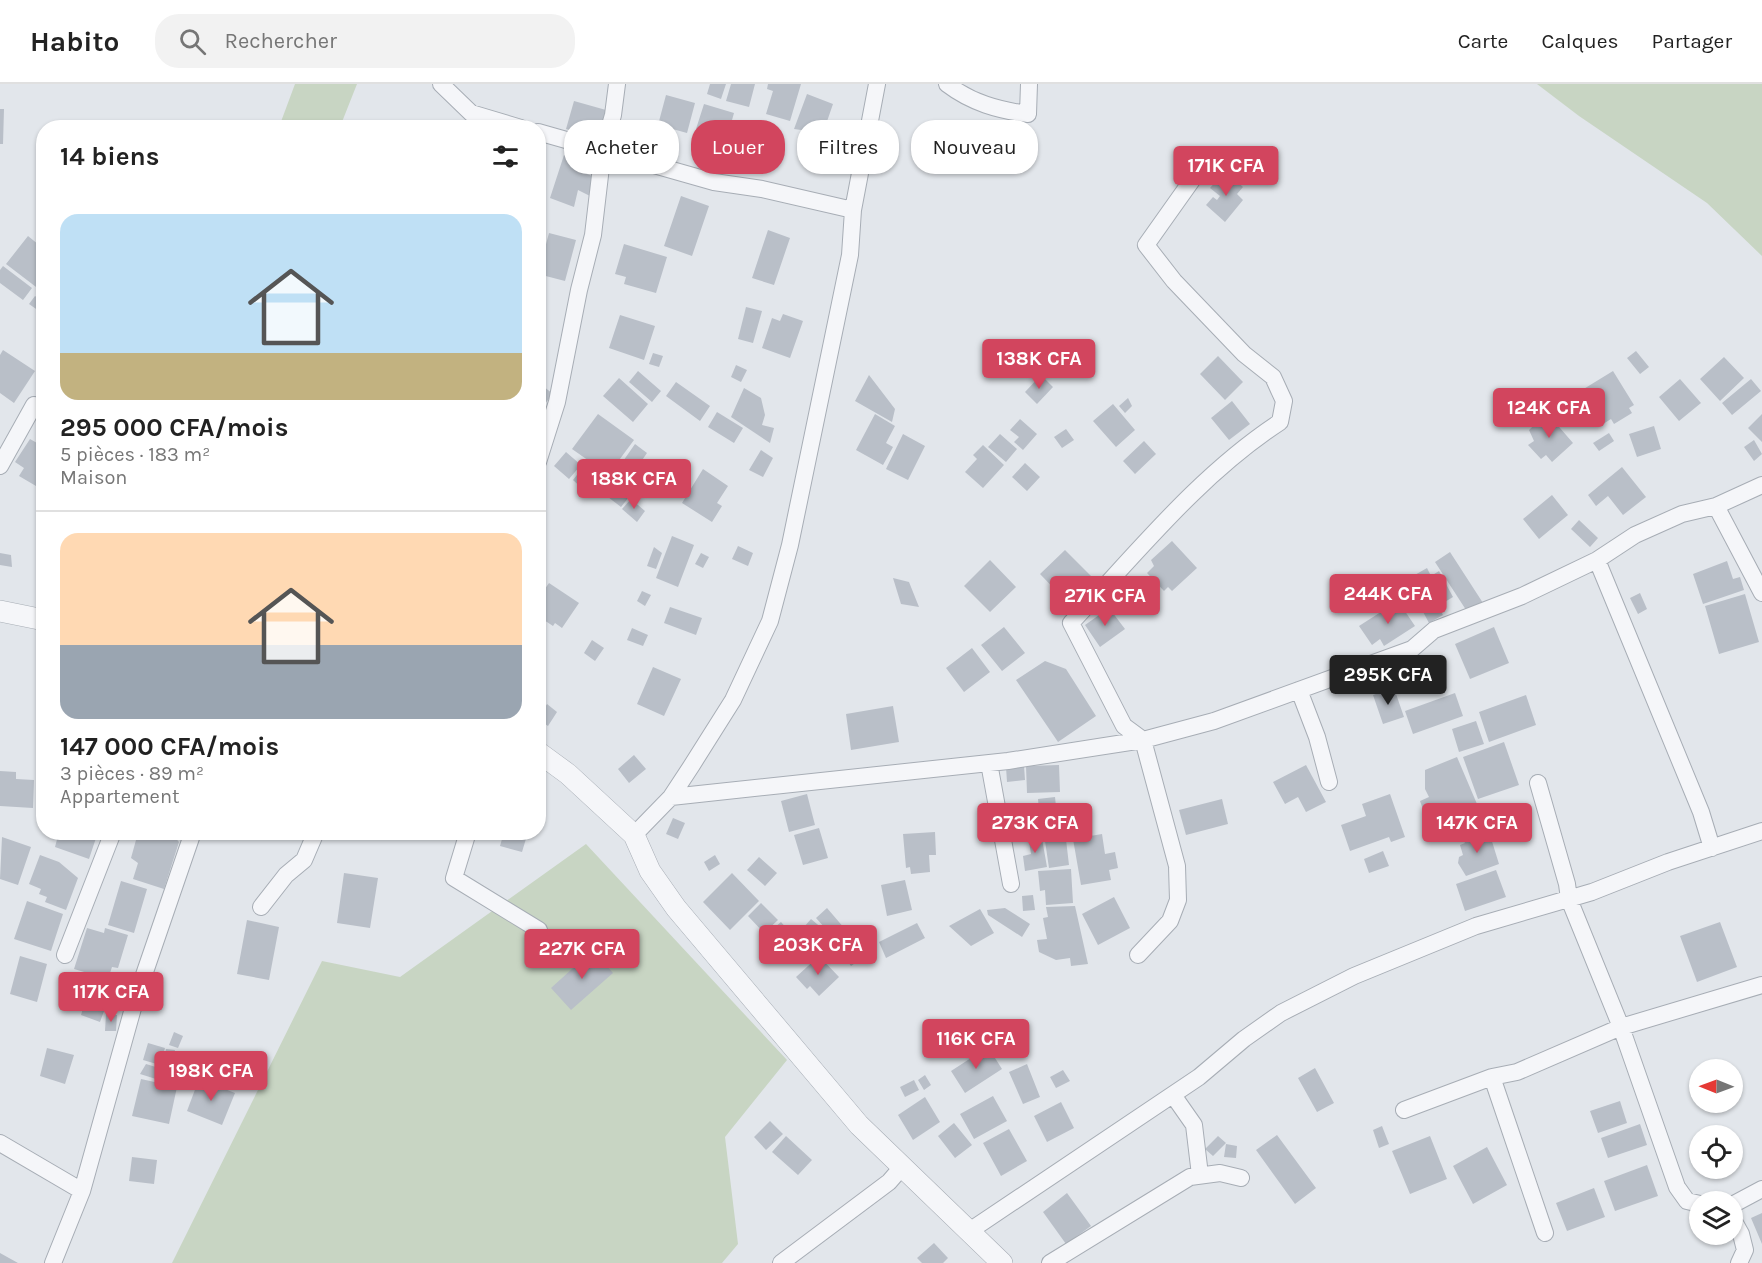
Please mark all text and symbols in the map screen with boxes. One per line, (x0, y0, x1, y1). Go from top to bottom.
search box (155, 14, 575, 68)
text: Habito (30, 25, 119, 58)
icon: search (176, 25, 209, 58)
text: Rechercher (224, 28, 337, 54)
text: Carte (1458, 29, 1508, 53)
text: Calques (1541, 29, 1619, 53)
text: Partager (1652, 29, 1732, 53)
chip: Acheter (564, 120, 679, 174)
chip: Louer (691, 120, 785, 174)
chip: Filtres (797, 120, 899, 174)
chip: Nouveau (911, 120, 1038, 174)
icon: filters (489, 140, 522, 173)
text: 14 biens (60, 141, 160, 172)
pin: 171K CFA (1164, 146, 1288, 197)
text: 171K CFA (1187, 154, 1265, 177)
icon: home (237, 253, 345, 361)
pin: 138K CFA (977, 339, 1101, 390)
text: 138K CFA (996, 347, 1082, 370)
pin: 124K CFA (1487, 388, 1611, 439)
text: 124K CFA (1507, 396, 1591, 419)
text: 295 000 CFA/mois (60, 412, 288, 443)
text: 5 pièces · 183 m² (60, 443, 210, 466)
pin: 188K CFA (572, 459, 696, 510)
text: Maison (60, 466, 127, 489)
text: 188K CFA (591, 467, 677, 490)
icon: home (237, 572, 345, 680)
pin: 244K CFA (1326, 574, 1450, 625)
pin: 271K CFA (1043, 576, 1167, 627)
text: 244K CFA (1344, 582, 1432, 605)
text: 271K CFA (1064, 584, 1146, 607)
pin: 295K CFA (1326, 655, 1450, 706)
text: 295K CFA (1344, 663, 1432, 686)
text: 147 000 CFA/mois (60, 731, 279, 762)
text: 3 pièces · 89 m² (60, 762, 204, 785)
text: Appartement (60, 785, 179, 808)
pin: 273K CFA (973, 803, 1097, 854)
pin: 147K CFA (1415, 803, 1539, 854)
text: 273K CFA (991, 811, 1079, 834)
text: 147K CFA (1436, 811, 1518, 834)
pin: 203K CFA (756, 925, 880, 976)
pin: 227K CFA (520, 929, 644, 980)
text: 203K CFA (773, 933, 863, 956)
text: 227K CFA (538, 937, 626, 960)
pin: 117K CFA (49, 972, 173, 1023)
text: 117K CFA (72, 980, 150, 1003)
pin: 116K CFA (914, 1019, 1038, 1070)
text: 116K CFA (936, 1027, 1016, 1050)
pin: 198K CFA (149, 1051, 273, 1102)
text: 198K CFA (168, 1059, 254, 1082)
north arrow (1689, 1059, 1743, 1113)
map controls (1689, 1059, 1743, 1245)
button: locate (1689, 1125, 1743, 1179)
button: layers (1689, 1191, 1743, 1245)

